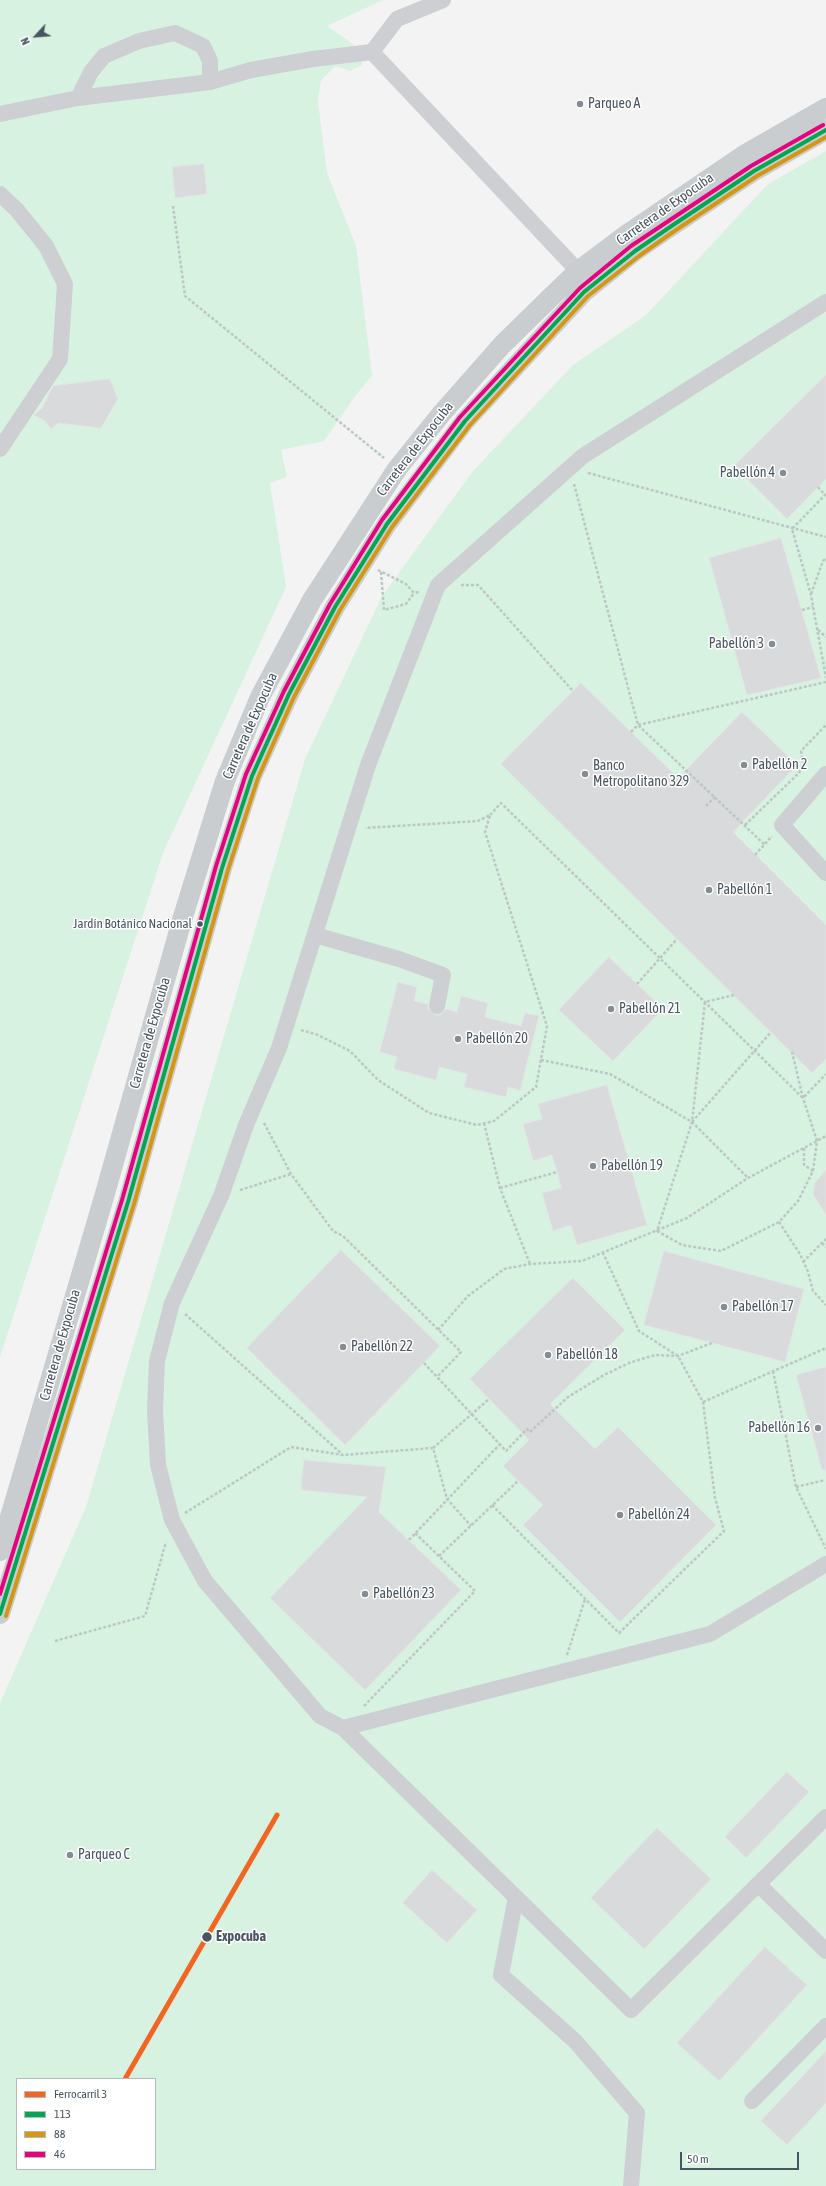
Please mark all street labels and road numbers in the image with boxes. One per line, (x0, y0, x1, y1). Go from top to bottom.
street label: Carretera de Expocuba (613, 169, 717, 249)
street label: Carretera de Expocuba (373, 399, 457, 499)
street label: Carretera de Expocuba (219, 670, 281, 782)
street label: Carretera de Expocuba (126, 976, 174, 1090)
street label: Carretera de Expocuba (36, 1288, 84, 1402)

